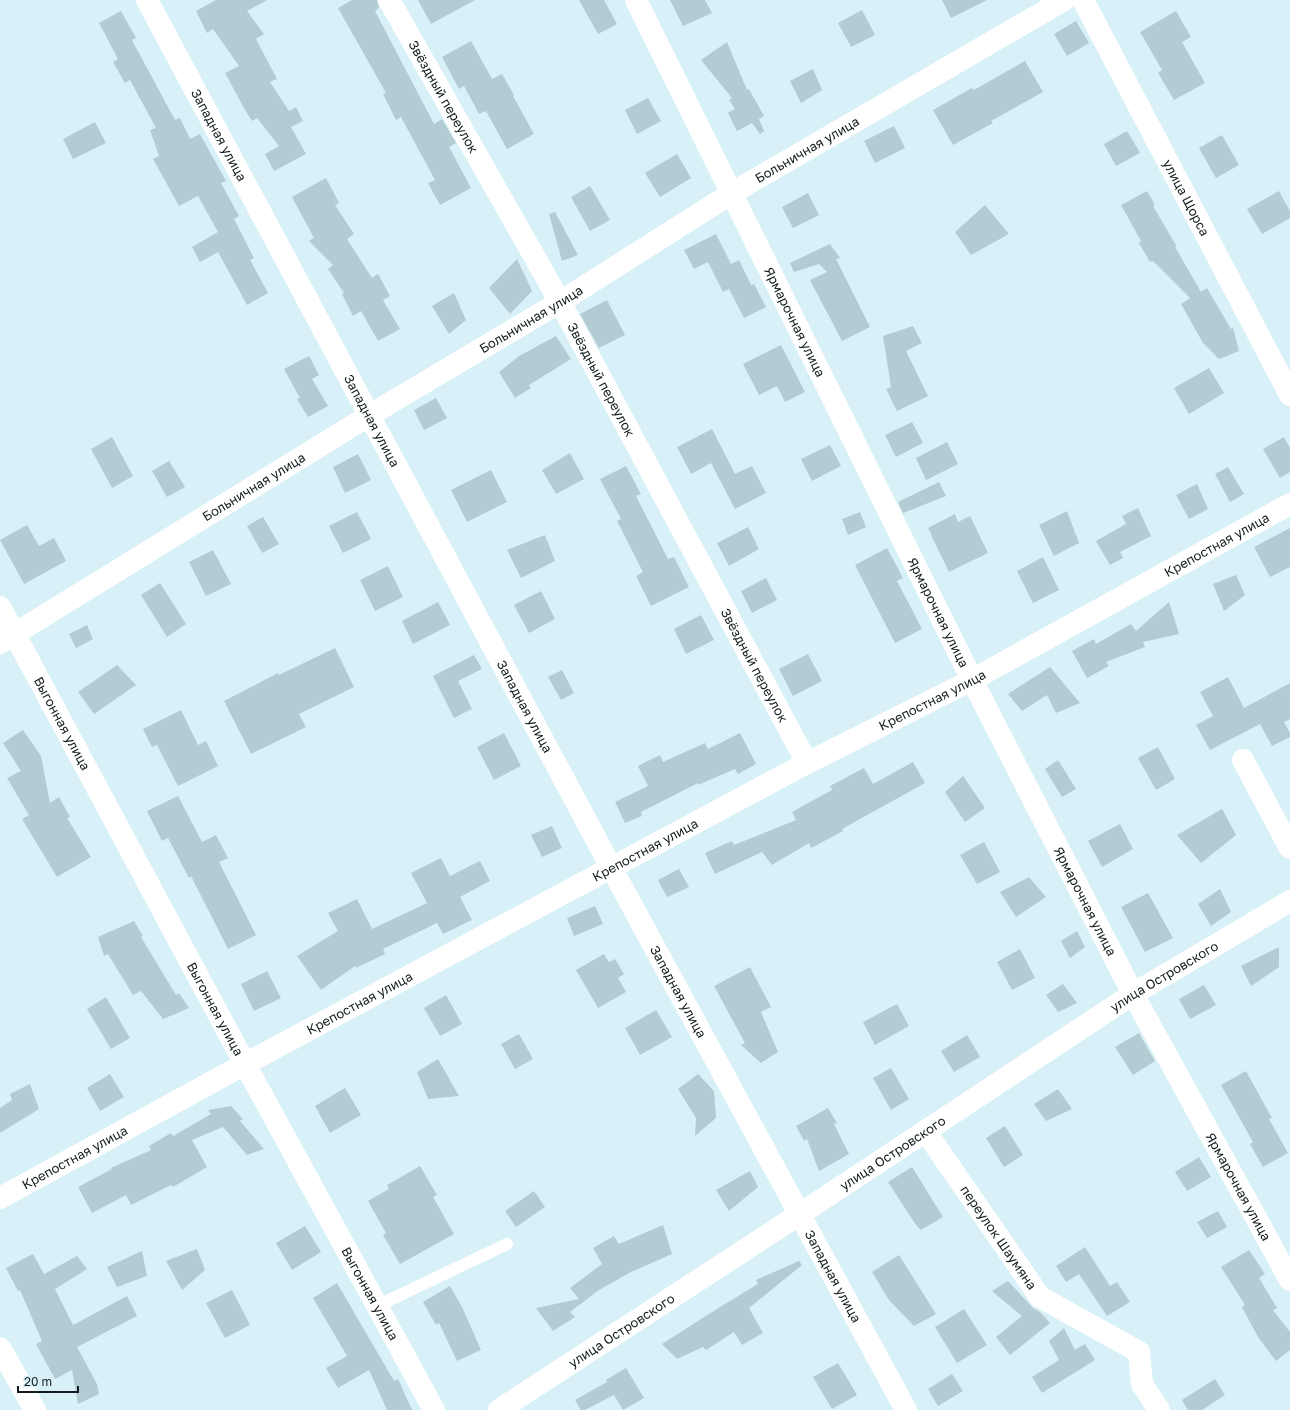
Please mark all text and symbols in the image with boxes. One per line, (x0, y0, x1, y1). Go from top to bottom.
street label: Звёздный переулок (405, 37, 482, 156)
street label: Западная улица (188, 86, 250, 184)
street label: Больничная улица (752, 113, 862, 186)
street label: улица Щорса (1160, 156, 1213, 239)
street label: Ярмарочная улица (761, 264, 829, 380)
street label: Больничная улица (476, 282, 586, 356)
street label: Звёздный переулок (564, 320, 639, 440)
street label: Западная улица (341, 371, 403, 470)
street label: Больничная улица (199, 449, 308, 524)
street label: Крепостная улица (1161, 509, 1272, 580)
street label: Ярмарочная улица (905, 555, 972, 670)
street label: Звёздный переулок (717, 605, 792, 725)
street label: Западная улица (494, 657, 556, 755)
street label: Крепостная улица (876, 666, 989, 734)
street label: Выгонная улица (31, 674, 94, 773)
street label: Крепостная улица (589, 815, 701, 885)
street label: Ярмарочная улица (1051, 844, 1120, 959)
street label: улица Островского (1107, 937, 1221, 1015)
street label: Западная улица (647, 942, 710, 1040)
street label: Выгонная улица (184, 959, 247, 1058)
street label: Крепостная улица (304, 968, 415, 1038)
street label: улица Островского (837, 1112, 949, 1194)
street label: Крепостная улица (19, 1122, 130, 1193)
street label: Ярмарочная улица (1203, 1130, 1275, 1243)
street label: переулок Шаумяна (957, 1182, 1040, 1292)
street label: Западная улица (802, 1227, 865, 1325)
street label: Выгонная улица (338, 1244, 402, 1343)
street label: улица Островского (565, 1290, 678, 1371)
scale bar (18, 1368, 78, 1394)
text: 20 m (24, 1374, 52, 1389)

